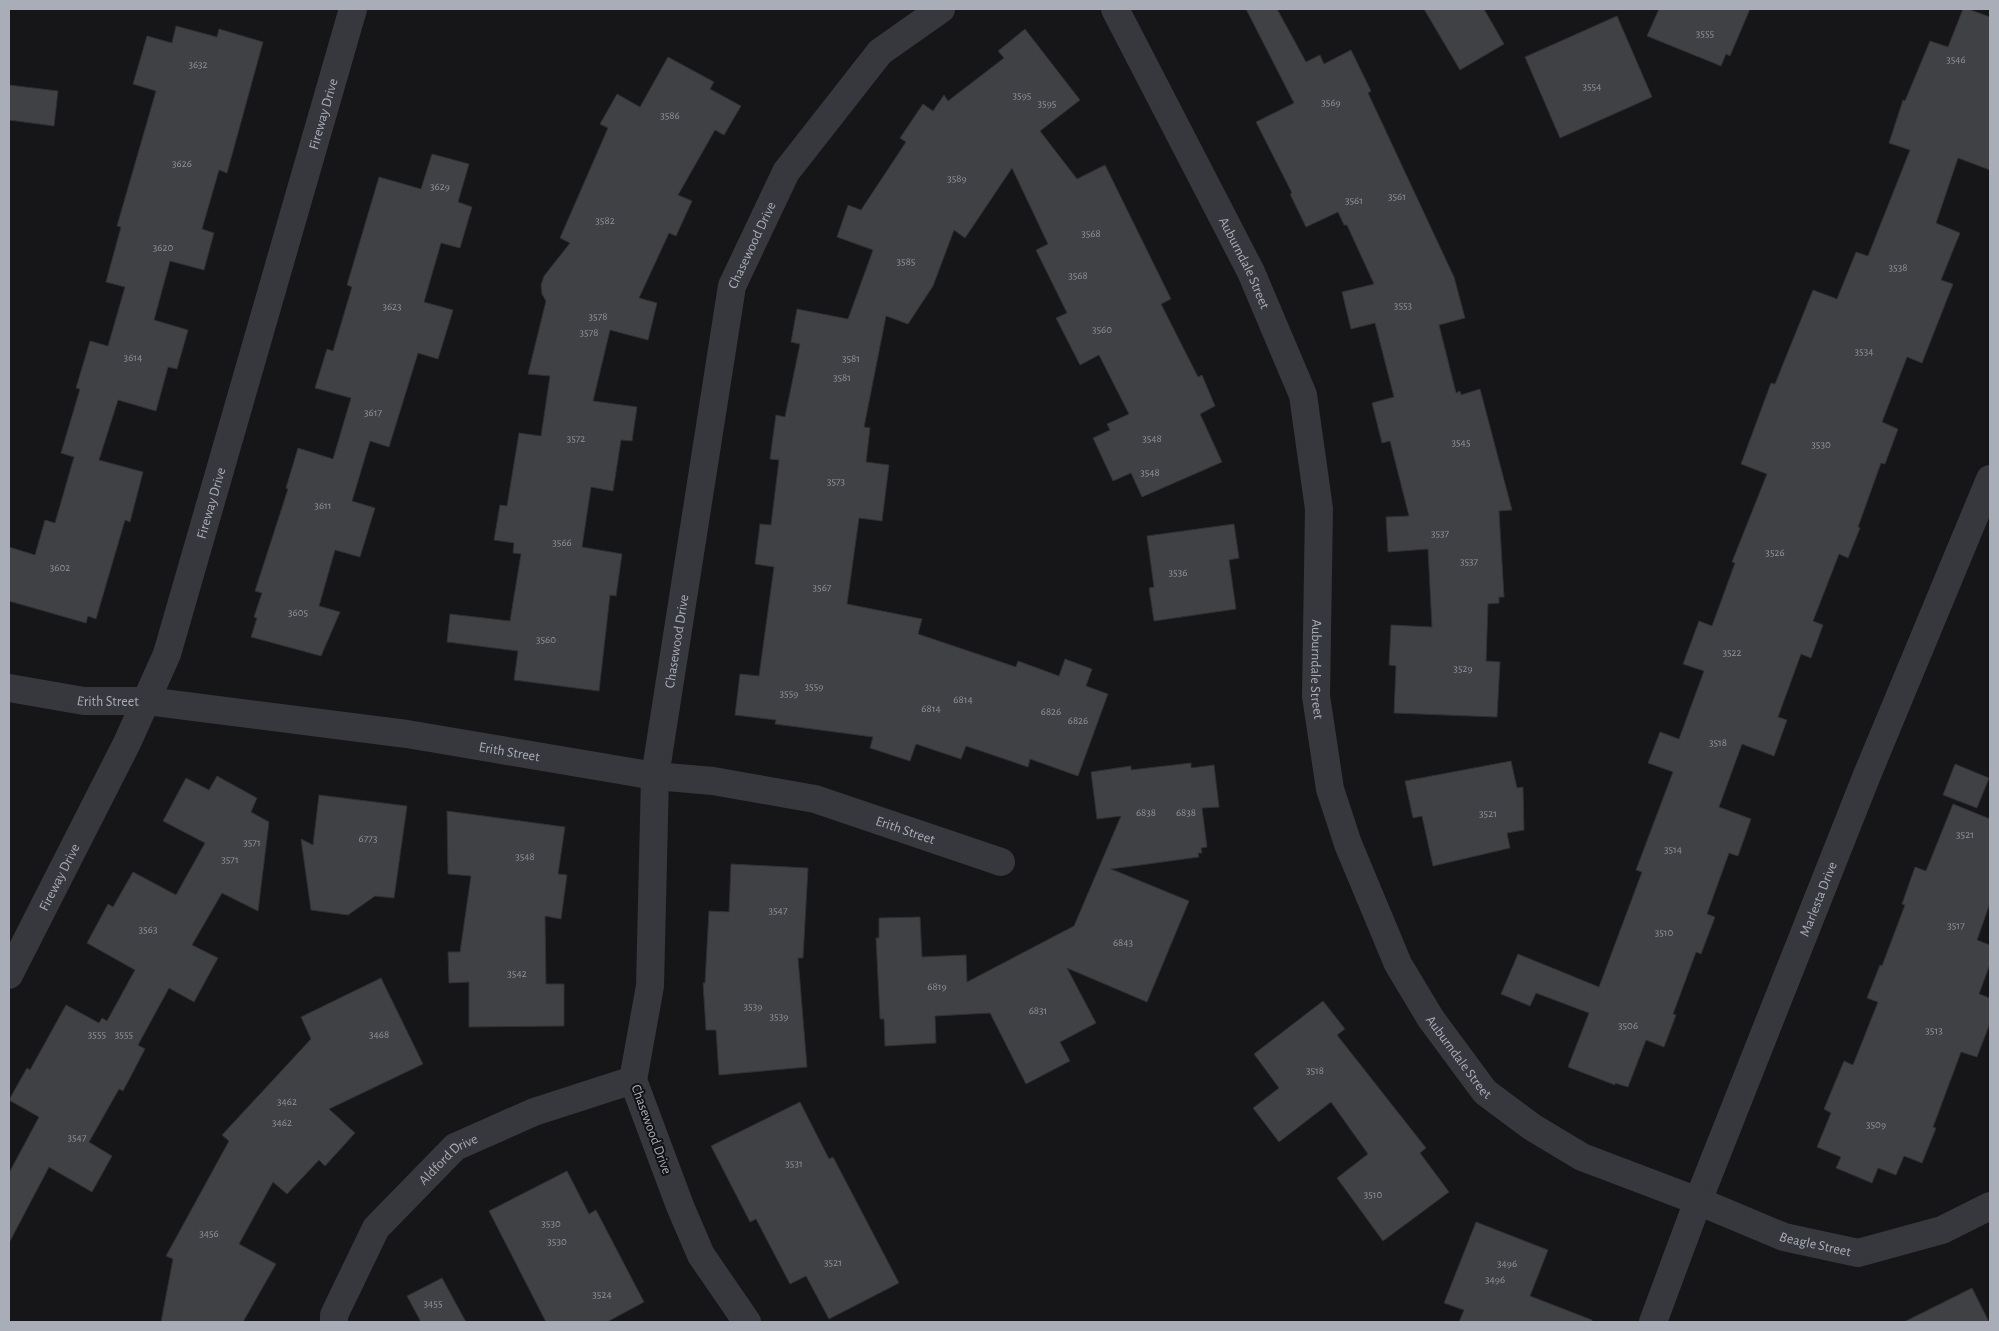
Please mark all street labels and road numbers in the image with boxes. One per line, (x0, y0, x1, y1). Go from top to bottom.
street label: Fireway Drive (307, 77, 341, 151)
street label: Chasewood Drive (726, 200, 779, 291)
street label: Auburndale Street (1216, 215, 1272, 311)
street label: Fireway Drive (195, 466, 228, 541)
street label: Chasewood Drive (663, 594, 691, 689)
street label: Auburndale Street (1308, 619, 1325, 721)
street label: Erith Street (76, 694, 139, 709)
street label: Erith Street (478, 740, 541, 764)
street label: Erith Street (874, 814, 937, 847)
street label: Fireway Drive (37, 842, 83, 913)
street label: Marlesta Drive (1798, 860, 1840, 939)
street label: Auburndale Street (1423, 1013, 1494, 1103)
street label: Chasewood Drive (628, 1083, 674, 1176)
street label: Aldford Drive (416, 1132, 480, 1188)
street label: Beagle Street (1777, 1230, 1853, 1259)

